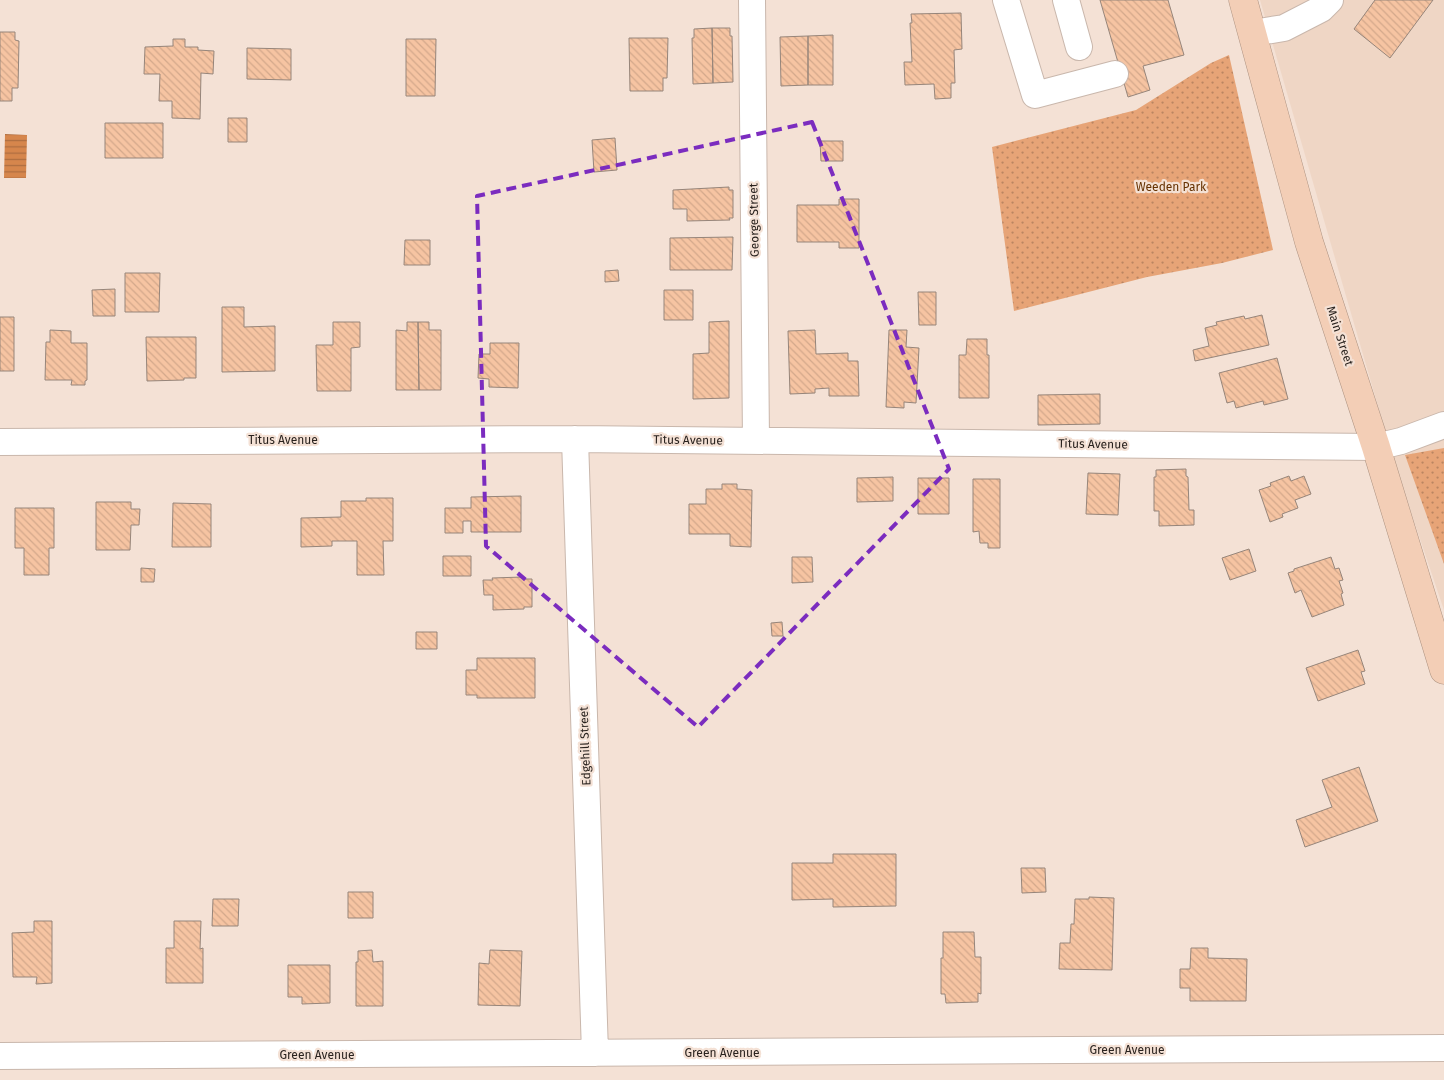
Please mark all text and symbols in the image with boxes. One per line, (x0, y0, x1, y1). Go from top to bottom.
park label: Weeden Park (1136, 180, 1207, 194)
street label: George Street (746, 182, 762, 257)
street label: Main Street (1324, 304, 1356, 368)
street label: Titus Avenue (653, 432, 723, 448)
street label: Titus Avenue (248, 433, 318, 447)
street label: Titus Avenue (1058, 436, 1128, 452)
street label: Edgehill Street (577, 706, 593, 786)
street label: Green Avenue (1090, 1043, 1164, 1057)
street label: Green Avenue (685, 1046, 759, 1060)
street label: Green Avenue (280, 1048, 354, 1062)

